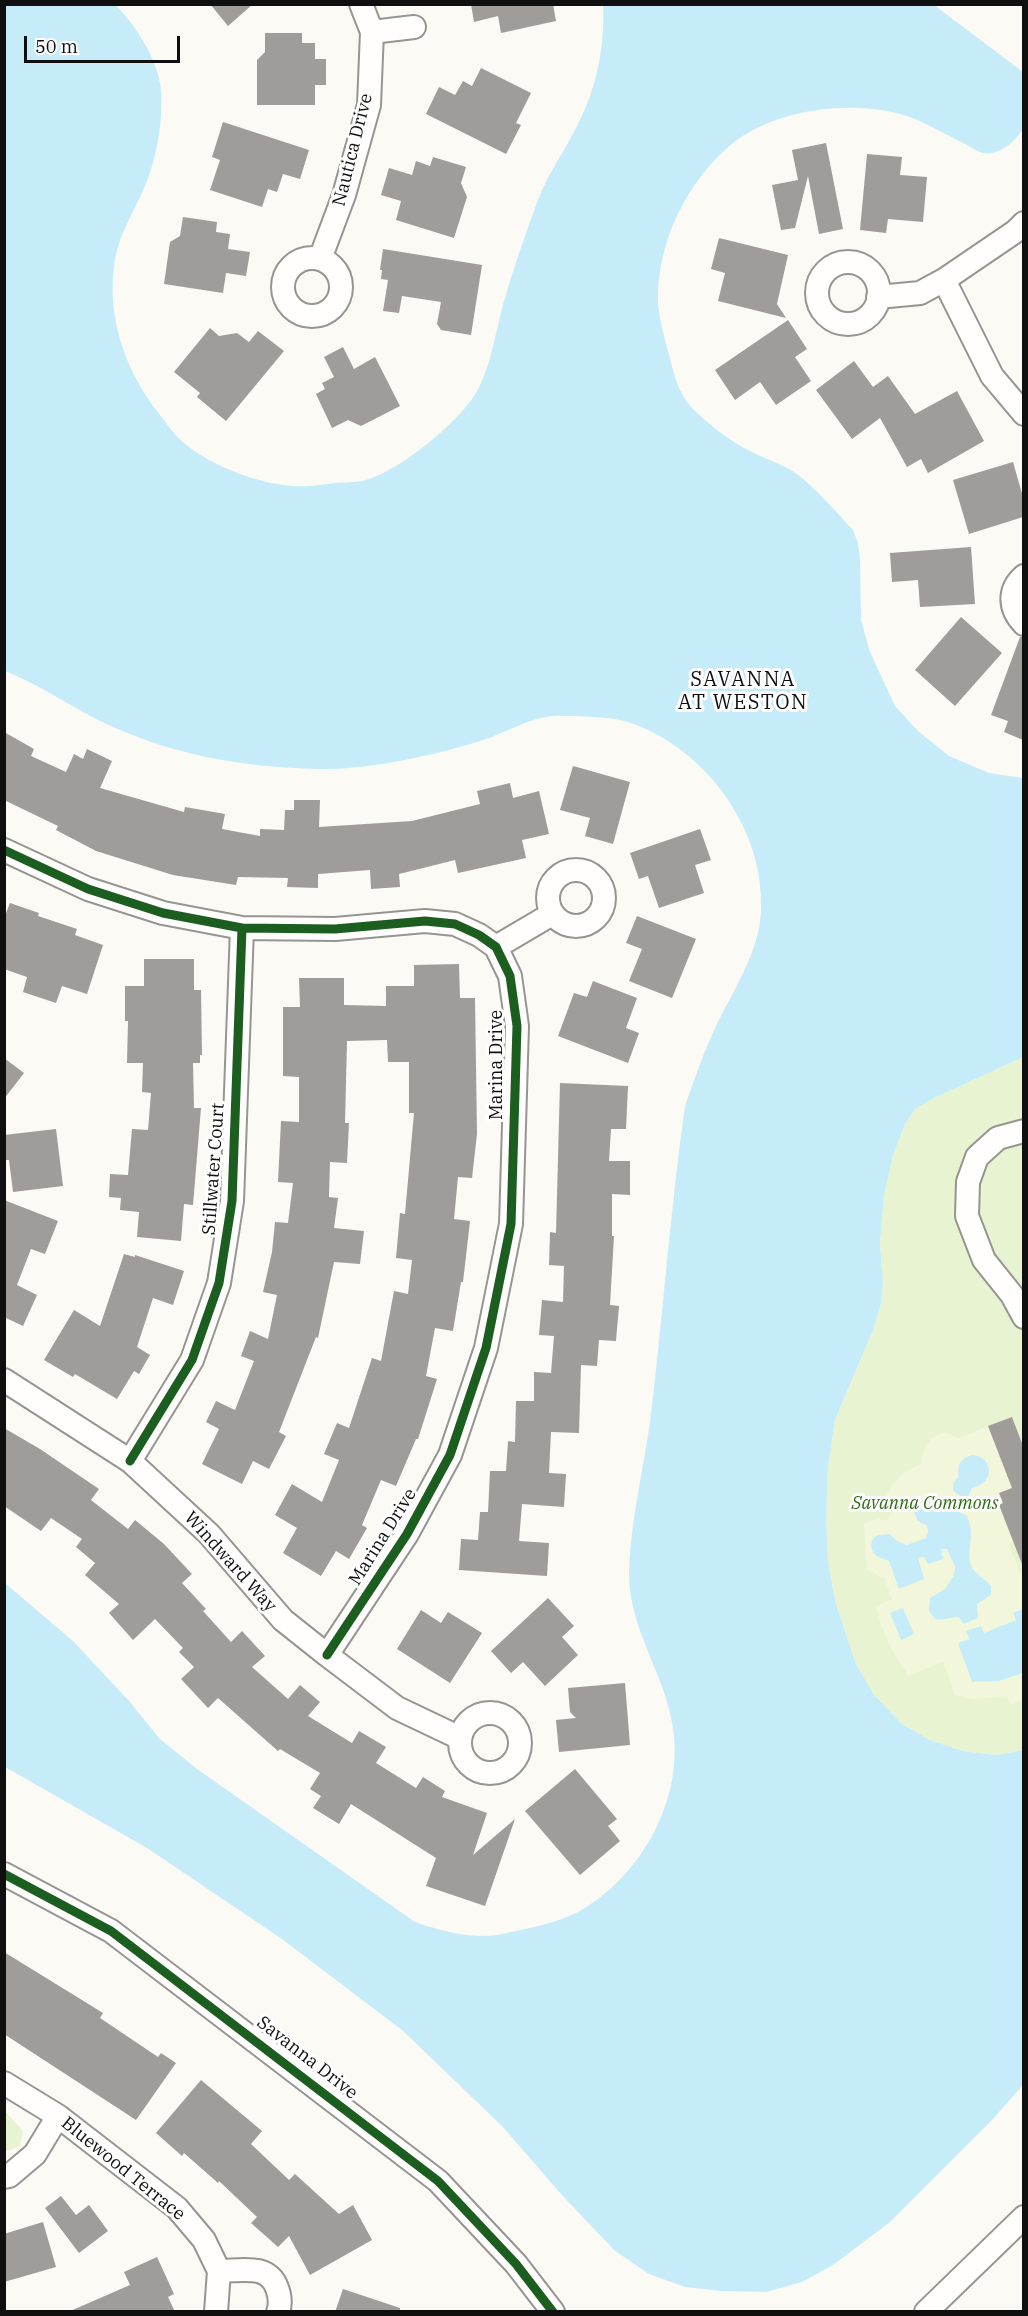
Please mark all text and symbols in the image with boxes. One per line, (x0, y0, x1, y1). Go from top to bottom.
scale bar (27, 24, 183, 62)
text: 50 m (35, 35, 78, 58)
street label: Nautica Drive (329, 91, 377, 209)
district label: SAVANNA AT WESTON (678, 668, 808, 715)
street label: Marina Drive (486, 1010, 508, 1120)
street label: Stillwater Court (199, 1102, 229, 1236)
street label: Marina Drive (345, 1485, 421, 1589)
park label: Savanna Commons (852, 1493, 998, 1515)
street label: Windward Way (179, 1507, 281, 1617)
street label: Savanna Drive (252, 2012, 362, 2104)
street label: Bluewood Terrace (57, 2112, 189, 2226)

